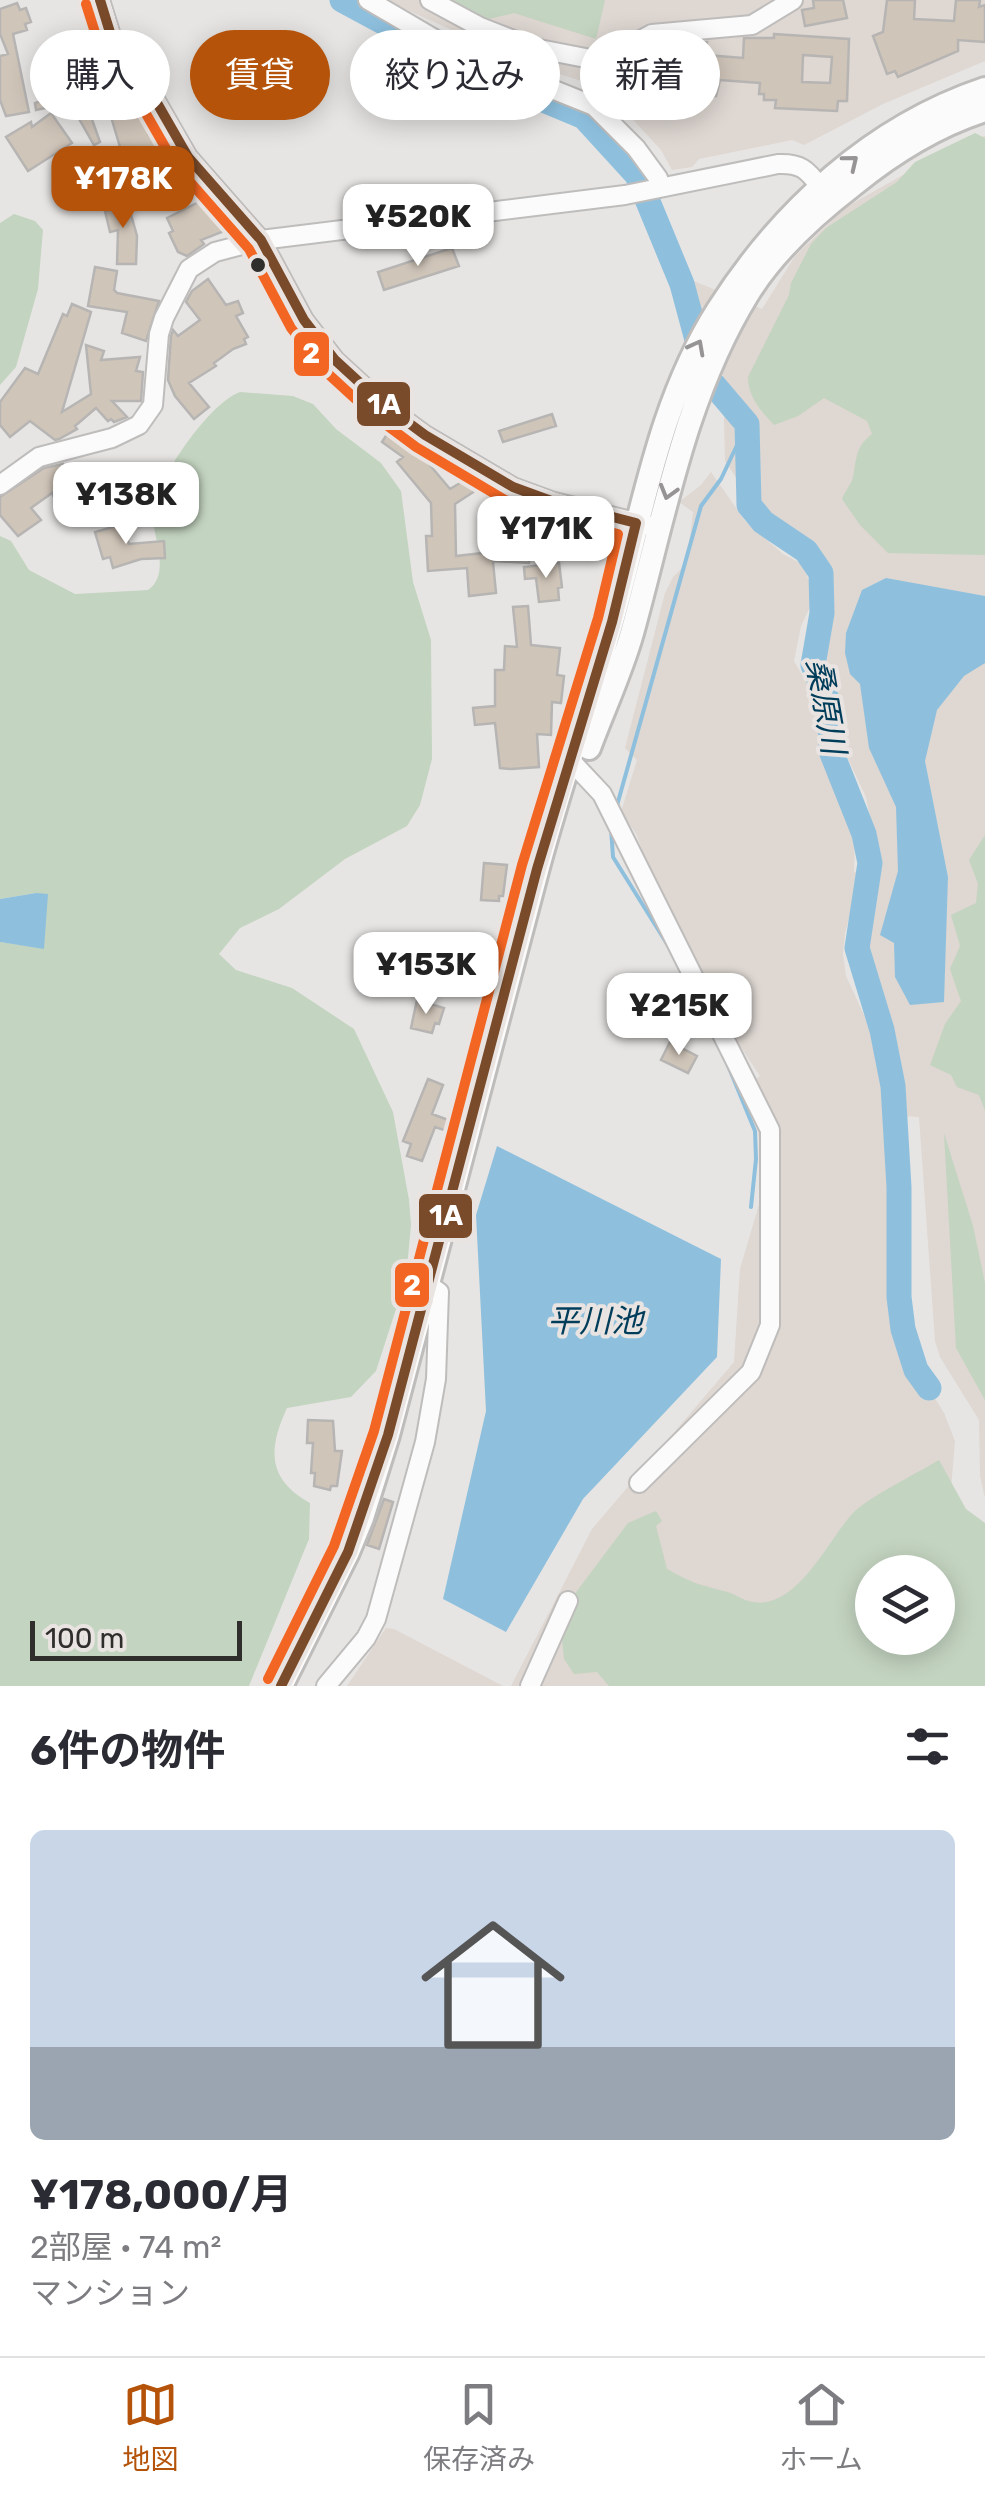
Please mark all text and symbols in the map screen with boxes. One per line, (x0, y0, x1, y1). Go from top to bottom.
chip: 購入 (30, 30, 170, 120)
chip: 賃貸 (190, 30, 330, 120)
chip: 絞り込み (350, 30, 560, 120)
chip: 新着 (580, 30, 720, 120)
pin: ¥178K (53, 146, 193, 231)
one-way arrow (839, 156, 857, 174)
text: ¥178K (73, 159, 173, 197)
pin: ¥520K (348, 184, 488, 269)
text: ¥520K (365, 197, 471, 235)
unlabelled marker (248, 255, 268, 275)
line badge: 2 (292, 330, 331, 378)
text: 2 (302, 337, 320, 370)
one-way arrow (685, 340, 705, 358)
line badge: 1A (355, 380, 412, 428)
text: 1A (367, 388, 401, 421)
pin: ¥138K (56, 462, 196, 547)
text: ¥138K (75, 475, 177, 513)
one-way arrow (659, 483, 680, 500)
pin: ¥171K (476, 496, 616, 581)
text: ¥171K (499, 509, 593, 547)
water label: 桑原川 (799, 655, 854, 760)
pin: ¥153K (356, 932, 496, 1017)
text: ¥153K (376, 945, 476, 983)
pin: ¥215K (609, 973, 749, 1058)
text: ¥215K (629, 986, 729, 1024)
line badge: 1A (417, 1192, 474, 1240)
text: 1A (429, 1199, 463, 1232)
line badge: 2 (393, 1261, 431, 1309)
text: 2 (403, 1269, 421, 1302)
water label: 平川池 (547, 1302, 646, 1340)
map controls (855, 1555, 955, 1655)
button: layers (855, 1555, 955, 1655)
scale bar (30, 1616, 242, 1660)
text: 100 m (45, 1622, 124, 1655)
icon: filters (900, 1719, 955, 1774)
text: 6件の物件 (30, 1726, 225, 1776)
icon: home (403, 1895, 583, 2075)
text: ¥178,000/月 (30, 2170, 293, 2220)
text: 2部屋 · 74 m² (30, 2228, 221, 2266)
text: マンション (30, 2274, 190, 2312)
tab: 地図 (122, 2377, 178, 2477)
tab: 保存済み (423, 2377, 535, 2477)
tab: ホーム (780, 2377, 863, 2477)

